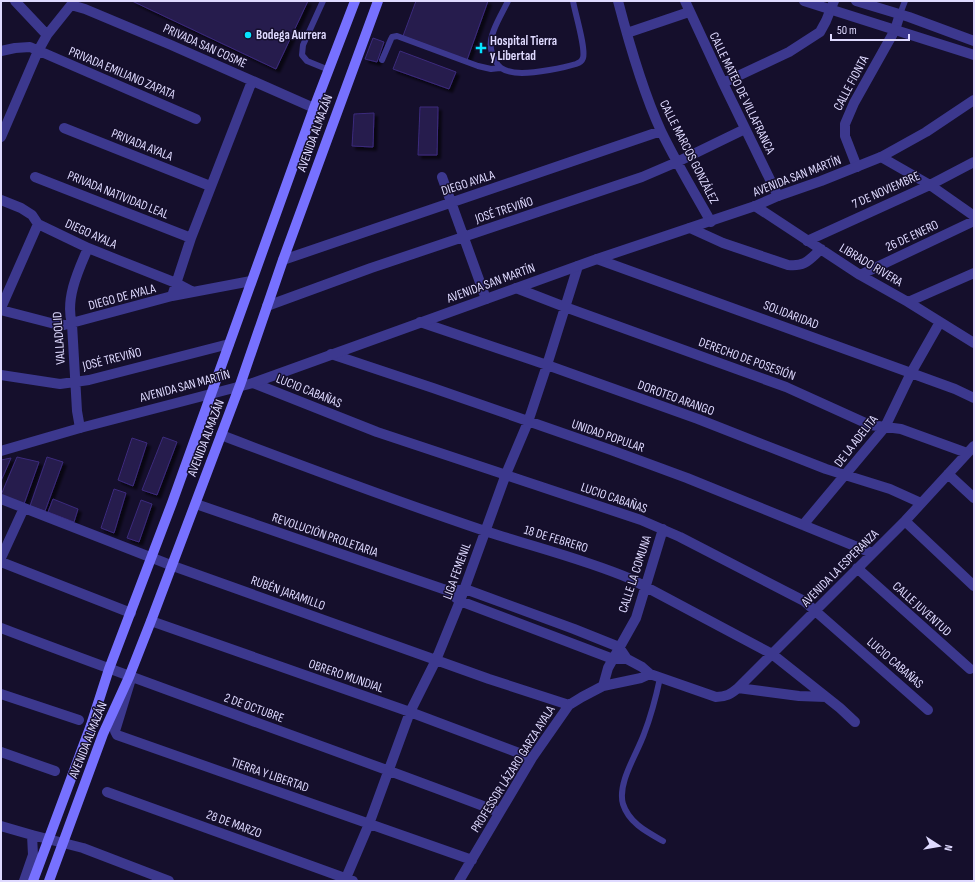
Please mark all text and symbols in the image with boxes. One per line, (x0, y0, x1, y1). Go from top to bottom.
scale bar (831, 16, 909, 42)
street label: PRIVADA SAN COSME (161, 20, 249, 72)
text: 50 m (837, 23, 857, 38)
place label: Bodega Aurrera (256, 27, 326, 43)
marker: Bodega Aurrera (243, 30, 253, 40)
street label: CALLE MATEO DE VILLAFRANCA (706, 30, 779, 157)
place label: Hospital Tierra y Libertad (490, 33, 557, 64)
marker: Hospital Tierra y Libertad (475, 42, 487, 54)
street label: PRIVADA EMILIANO ZAPATA (66, 43, 178, 103)
street label: CALLE FIONTA (830, 52, 872, 113)
street label: AVENIDA ALMAZÁN (293, 92, 336, 175)
street label: CALLE MARCOS GONZÁLEZ (656, 97, 722, 207)
street label: PRIVADA AYALA (109, 125, 176, 165)
street label: AVENIDA SAN MARTÍN (750, 152, 843, 200)
street label: PRIVADA NATIVIDAD LEAL (65, 167, 171, 223)
street label: DIEGO AYALA (439, 167, 497, 199)
street label: 7 DE NOVIEMBRE (850, 168, 922, 212)
street label: JOSÉ TREVIÑO (472, 193, 535, 227)
street label: DIEGO AYALA (63, 215, 120, 253)
street label: 26 DE ENERO (883, 217, 941, 255)
street label: LIBRADO RIVERA (837, 240, 906, 290)
street label: AVENIDA SAN MARTÍN (444, 260, 537, 307)
street label: DIEGO DE AYALA (87, 280, 158, 314)
street label: SOLIDARIDAD (761, 297, 821, 333)
street label: VALLADOLID (49, 311, 69, 365)
street label: DERECHO DE POSESIÓN (696, 334, 798, 384)
street label: JOSÉ TREVIÑO (80, 344, 143, 374)
street label: AVENIDA SAN MARTÍN (137, 366, 232, 406)
street label: LUCIO CABAÑAS (274, 371, 345, 412)
street label: DOROTEO ARANGO (635, 377, 717, 419)
street label: AVENIDA ALMAZÁN (184, 397, 228, 480)
street label: DE LA ADELITA (831, 412, 881, 470)
street label: UNIDAD POPULAR (569, 416, 647, 456)
street label: LUCIO CABAÑAS (579, 479, 650, 517)
street label: REVOLUCIÓN PROLETARIA (270, 509, 381, 561)
street label: 18 DE FEBRERO (522, 522, 590, 556)
street label: AVENIDA LA ESPERANZA (797, 526, 882, 611)
street label: CALLE LA COMUNA (615, 533, 655, 615)
street label: LIGA FEMENIL (439, 540, 475, 602)
street label: RUBÉN JARAMILLO (249, 572, 327, 614)
street label: CALLE JUVENTUD (889, 578, 955, 640)
street label: LUCIO CABAÑAS (864, 634, 927, 692)
street label: OBRERO MUNDIAL (306, 656, 386, 696)
street label: 2 DE OCTUBRE (222, 690, 286, 726)
street label: AVENIDA ALMAZÁN (65, 699, 111, 781)
street label: PROFESSOR LÁZARO GARZA AYALA (467, 702, 559, 835)
street label: TIERRA Y LIBERTAD (229, 754, 311, 796)
street label: 28 DE MARZO (204, 807, 264, 841)
north arrow (919, 826, 959, 866)
text: N (941, 844, 955, 852)

